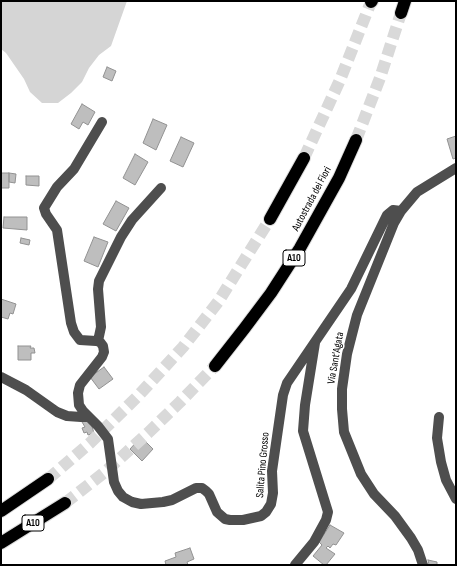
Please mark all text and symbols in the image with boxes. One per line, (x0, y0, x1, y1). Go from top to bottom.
street label: Autostrada dei Fiori (289, 164, 335, 234)
road number: A10 (283, 250, 305, 266)
street label: Via Sant'Agata (325, 331, 347, 385)
street label: Salita Pino Grosso (254, 432, 272, 498)
road number: A10 (22, 515, 44, 531)

